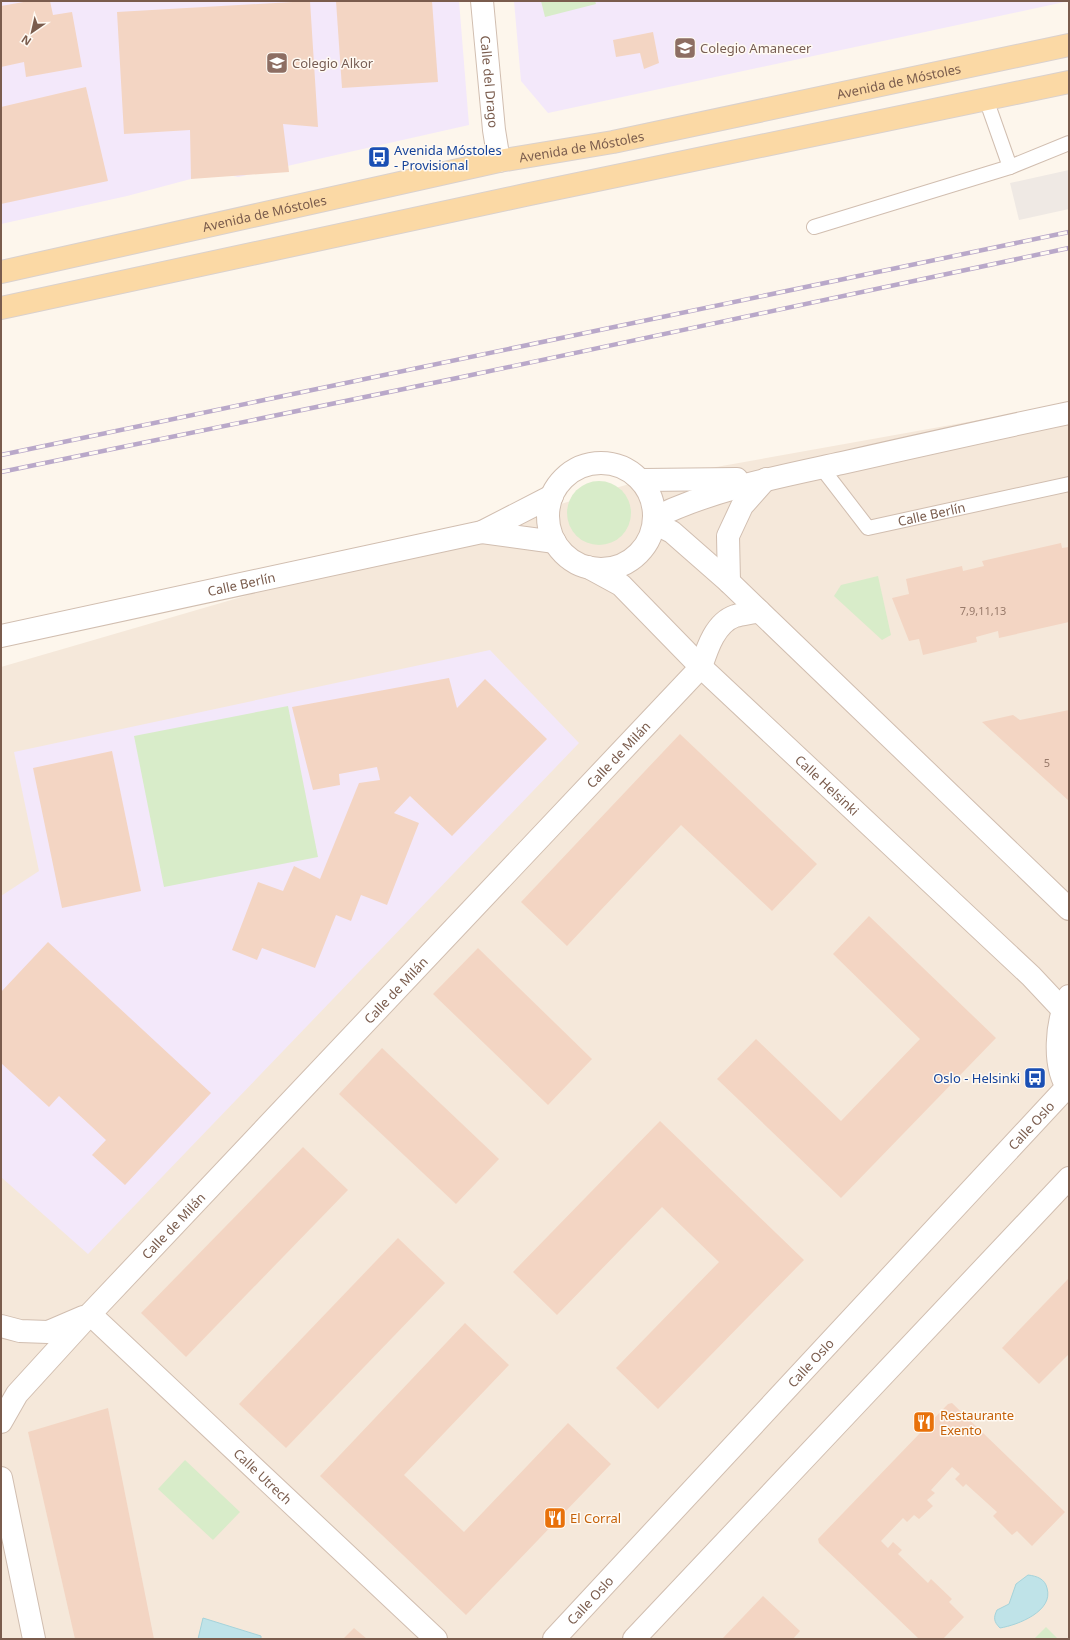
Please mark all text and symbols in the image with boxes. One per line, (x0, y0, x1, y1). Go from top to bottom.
north arrow (12, 12, 52, 52)
text: N (18, 32, 34, 49)
street label: Calle del Drago (476, 35, 503, 129)
school or university icon: Colegio Amanecer (672, 35, 698, 61)
place label: Colegio Amanecer (700, 39, 812, 57)
school or university icon: Colegio Alkor (264, 50, 290, 76)
place label: Colegio Alkor (292, 54, 374, 72)
street label: Avenida de Móstoles (835, 59, 963, 103)
street label: Avenida de Móstoles (518, 127, 646, 167)
place label: Avenida Móstoles - Provisional (394, 141, 502, 174)
bus stop icon: Avenida Móstoles - Provisional (366, 144, 392, 170)
street label: Avenida de Móstoles (201, 191, 328, 236)
street label: Calle Berlín (896, 498, 967, 530)
street label: Calle Berlín (206, 568, 277, 600)
house number: 7,9,11,13 (960, 603, 1006, 618)
street label: Calle de Milán (582, 717, 654, 792)
street label: Calle Helsinki (791, 751, 863, 819)
house number: 5 (1044, 755, 1050, 770)
street label: Calle de Milán (360, 953, 432, 1027)
bus stop icon: Oslo - Helsinki (1022, 1065, 1048, 1091)
place label: Oslo - Helsinki (933, 1069, 1020, 1087)
street label: Calle Oslo (1004, 1097, 1059, 1154)
street label: Calle de Milán (137, 1188, 209, 1263)
street label: Calle Oslo (783, 1334, 838, 1391)
place label: Restaurante Exento (940, 1406, 1014, 1439)
restaurant icon: Restaurante Exento (911, 1409, 937, 1435)
street label: Calle Utrech (230, 1444, 296, 1508)
restaurant icon: El Corral (542, 1505, 568, 1531)
place label: El Corral (570, 1509, 621, 1527)
street label: Calle Oslo (563, 1572, 617, 1628)

